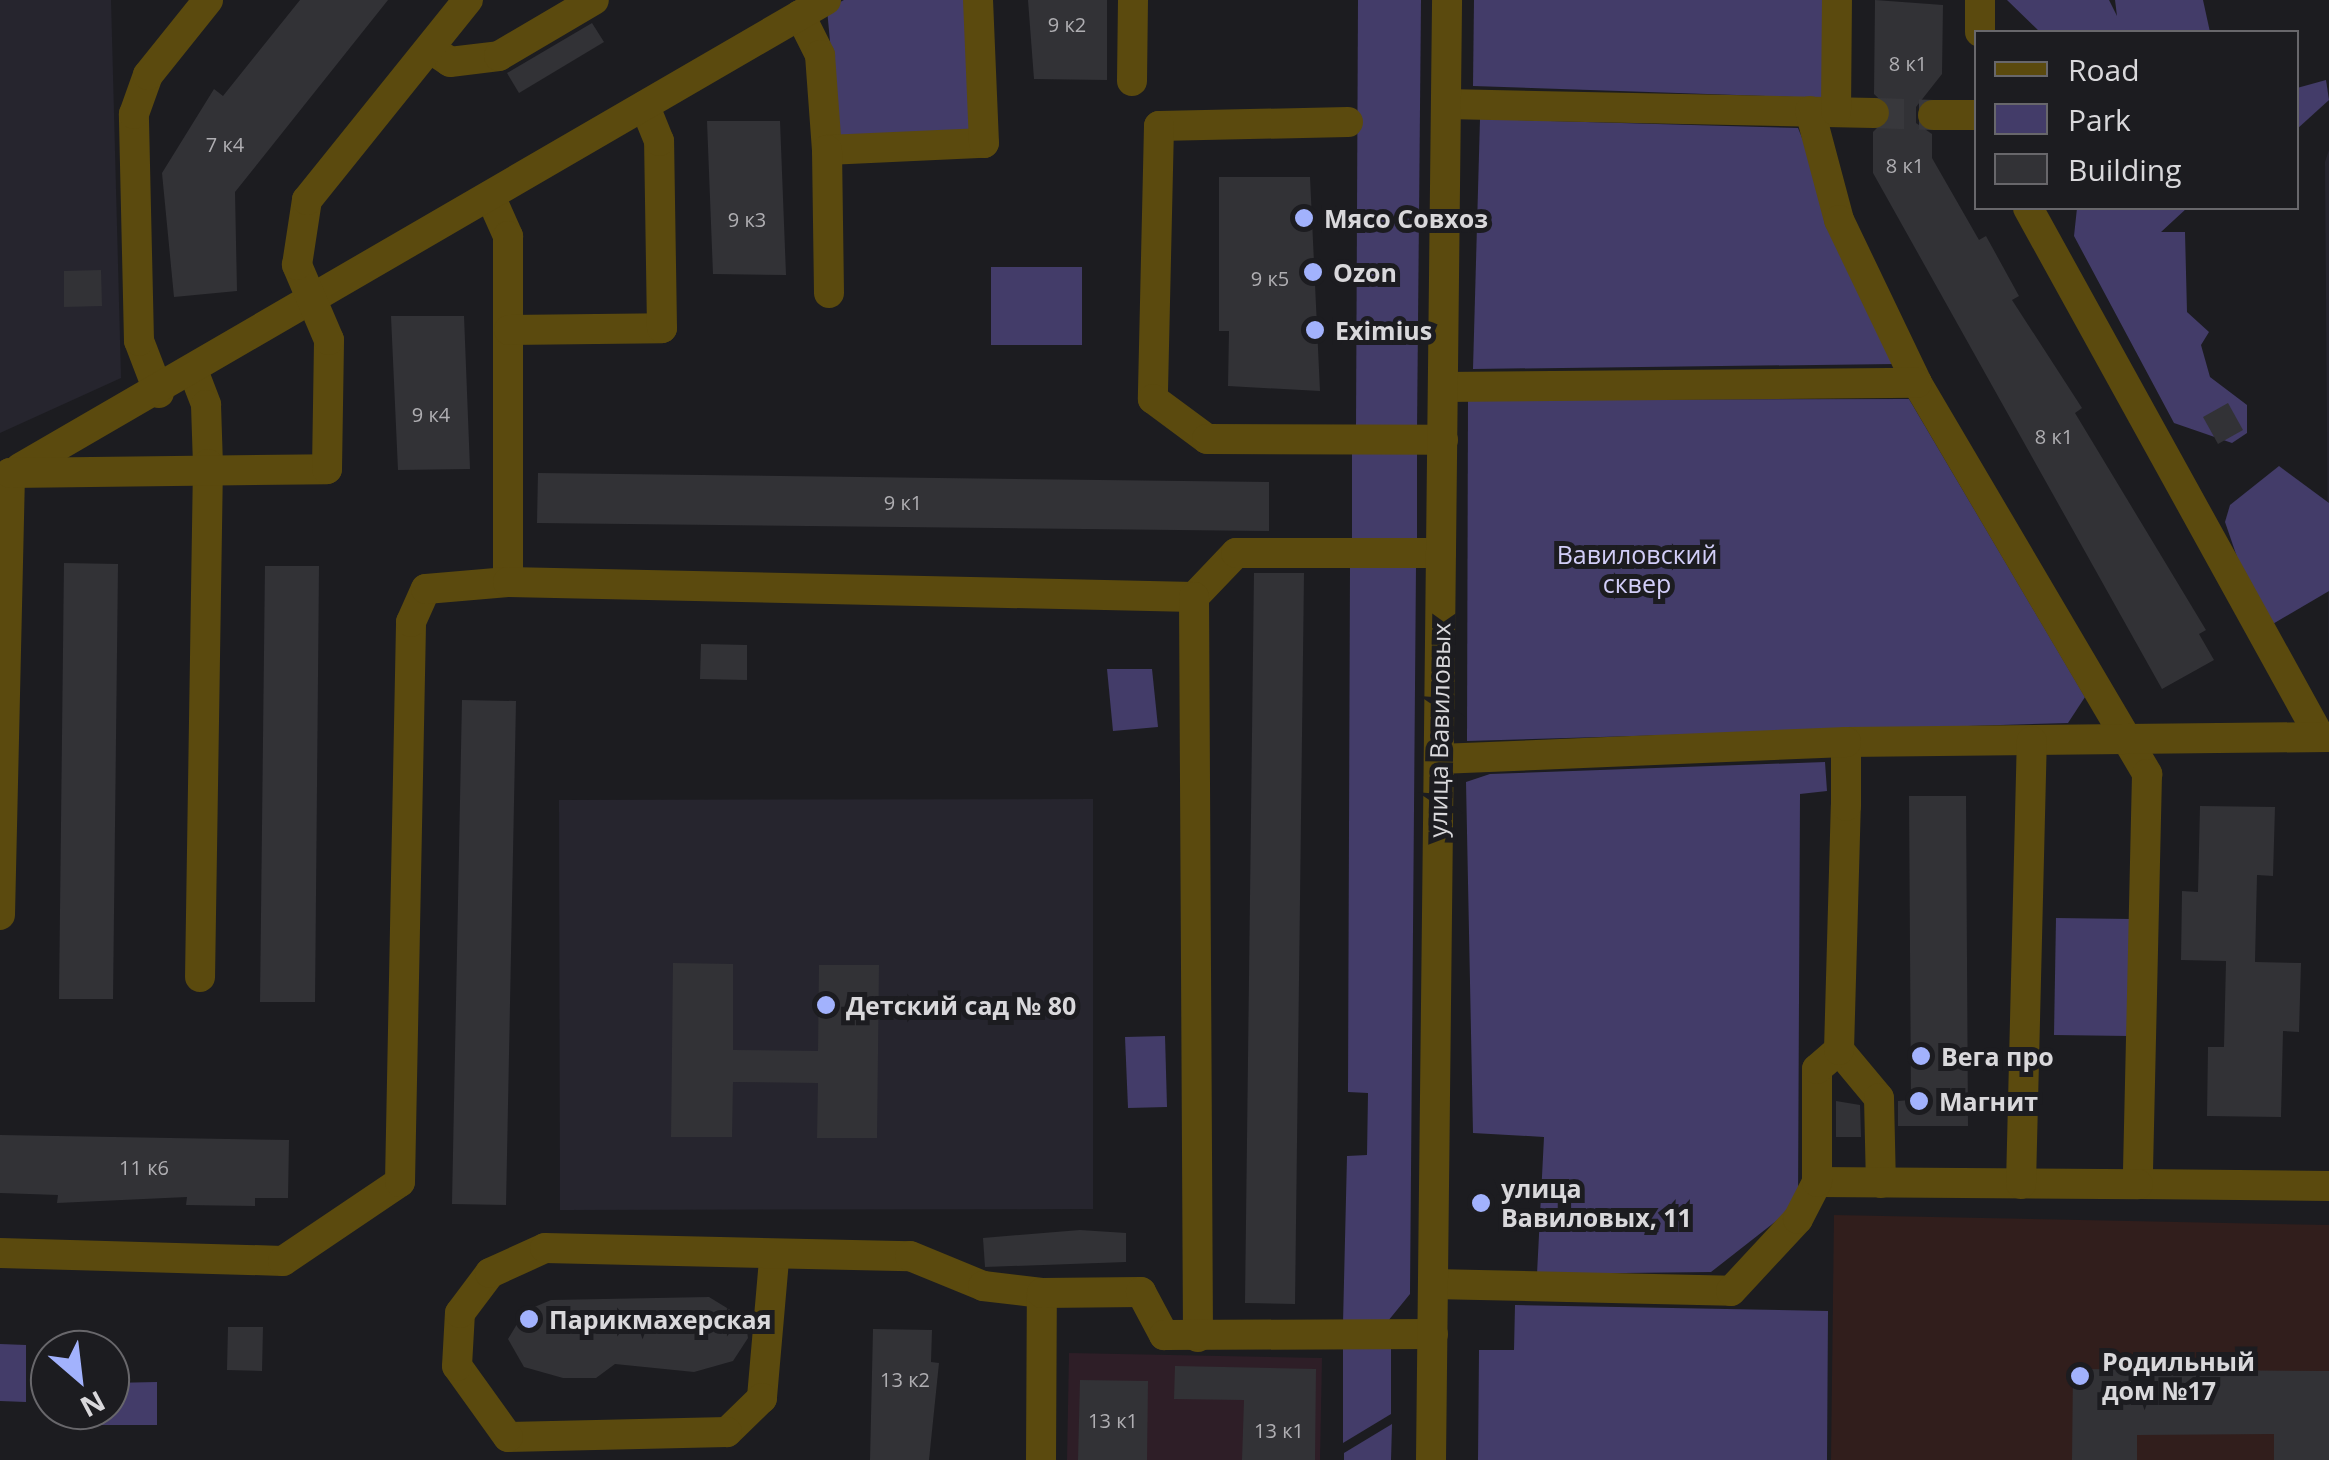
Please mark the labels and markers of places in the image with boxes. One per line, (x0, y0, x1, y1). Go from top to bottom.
place label: Мясо Совхоз (1324, 203, 1488, 233)
marker: Мясо Совхоз (1293, 207, 1315, 229)
place label: Ozon (1333, 257, 1397, 287)
marker: Ozon (1302, 261, 1324, 283)
place label: Eximius (1335, 315, 1432, 345)
marker: Eximius (1304, 319, 1326, 341)
place label: Детский сад № 80 (846, 990, 1076, 1020)
marker: Детский сад № 80 (815, 994, 837, 1016)
place label: Вега про (1941, 1041, 2054, 1071)
marker: Вега про (1910, 1045, 1932, 1067)
place label: Магнит (1939, 1086, 2038, 1116)
marker: Магнит (1908, 1090, 1930, 1112)
place label: улица Вавиловых, 11 (1501, 1174, 1692, 1233)
marker: улица Вавиловых, 11 (1470, 1192, 1492, 1214)
place label: Парикмахерская (549, 1304, 772, 1334)
marker: Парикмахерская (518, 1308, 540, 1330)
place label: Родильный дом №17 (2102, 1347, 2255, 1406)
marker: Родильный дом №17 (2067, 1363, 2093, 1389)

